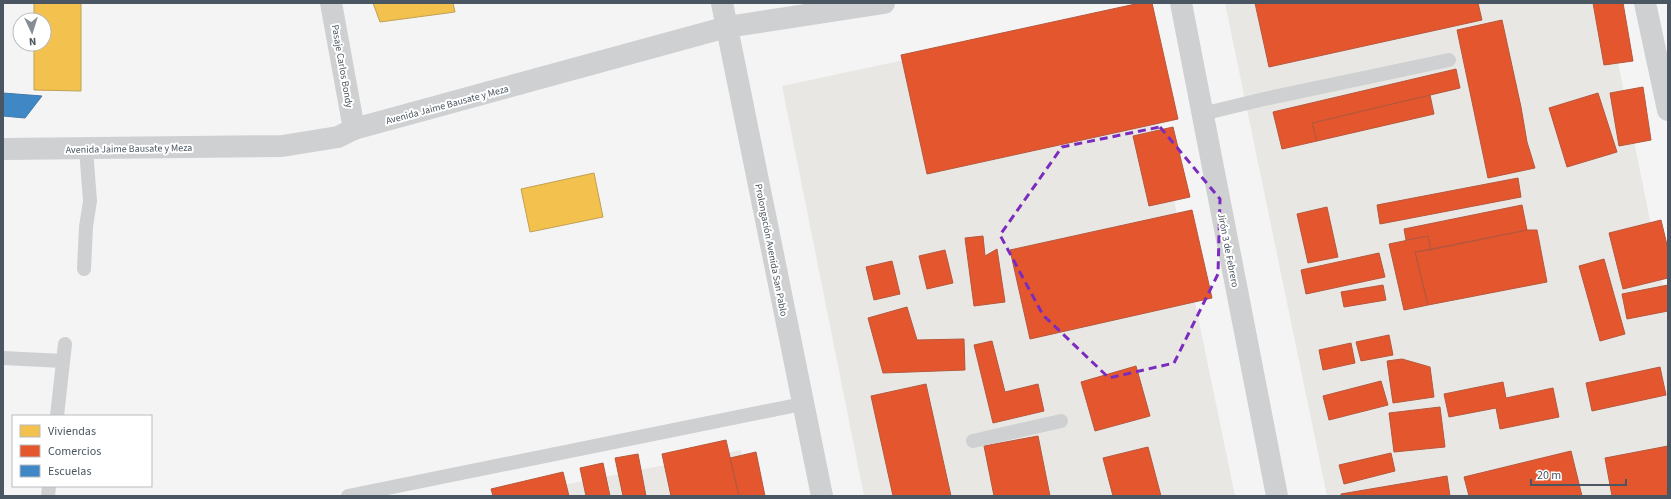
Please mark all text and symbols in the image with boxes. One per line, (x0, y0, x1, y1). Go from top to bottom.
north arrow (12, 12, 52, 52)
street label: Pasaje Carlos Bondy (328, 23, 356, 109)
text: N (28, 34, 37, 49)
street label: Avenida Jaime Bausate y Meza (384, 82, 510, 128)
street label: Avenida Jaime Bausate y Meza (66, 141, 192, 157)
street label: Prolongación Avenida San Pablo (751, 183, 791, 318)
street label: Jirón 3 de Febrero (1214, 212, 1242, 289)
legend (12, 415, 152, 487)
text: Viviendas (48, 423, 96, 440)
text: Comercios (48, 443, 101, 460)
scale bar (1531, 461, 1626, 487)
text: Escuelas (48, 463, 91, 480)
text: 20 m (1537, 467, 1561, 484)

